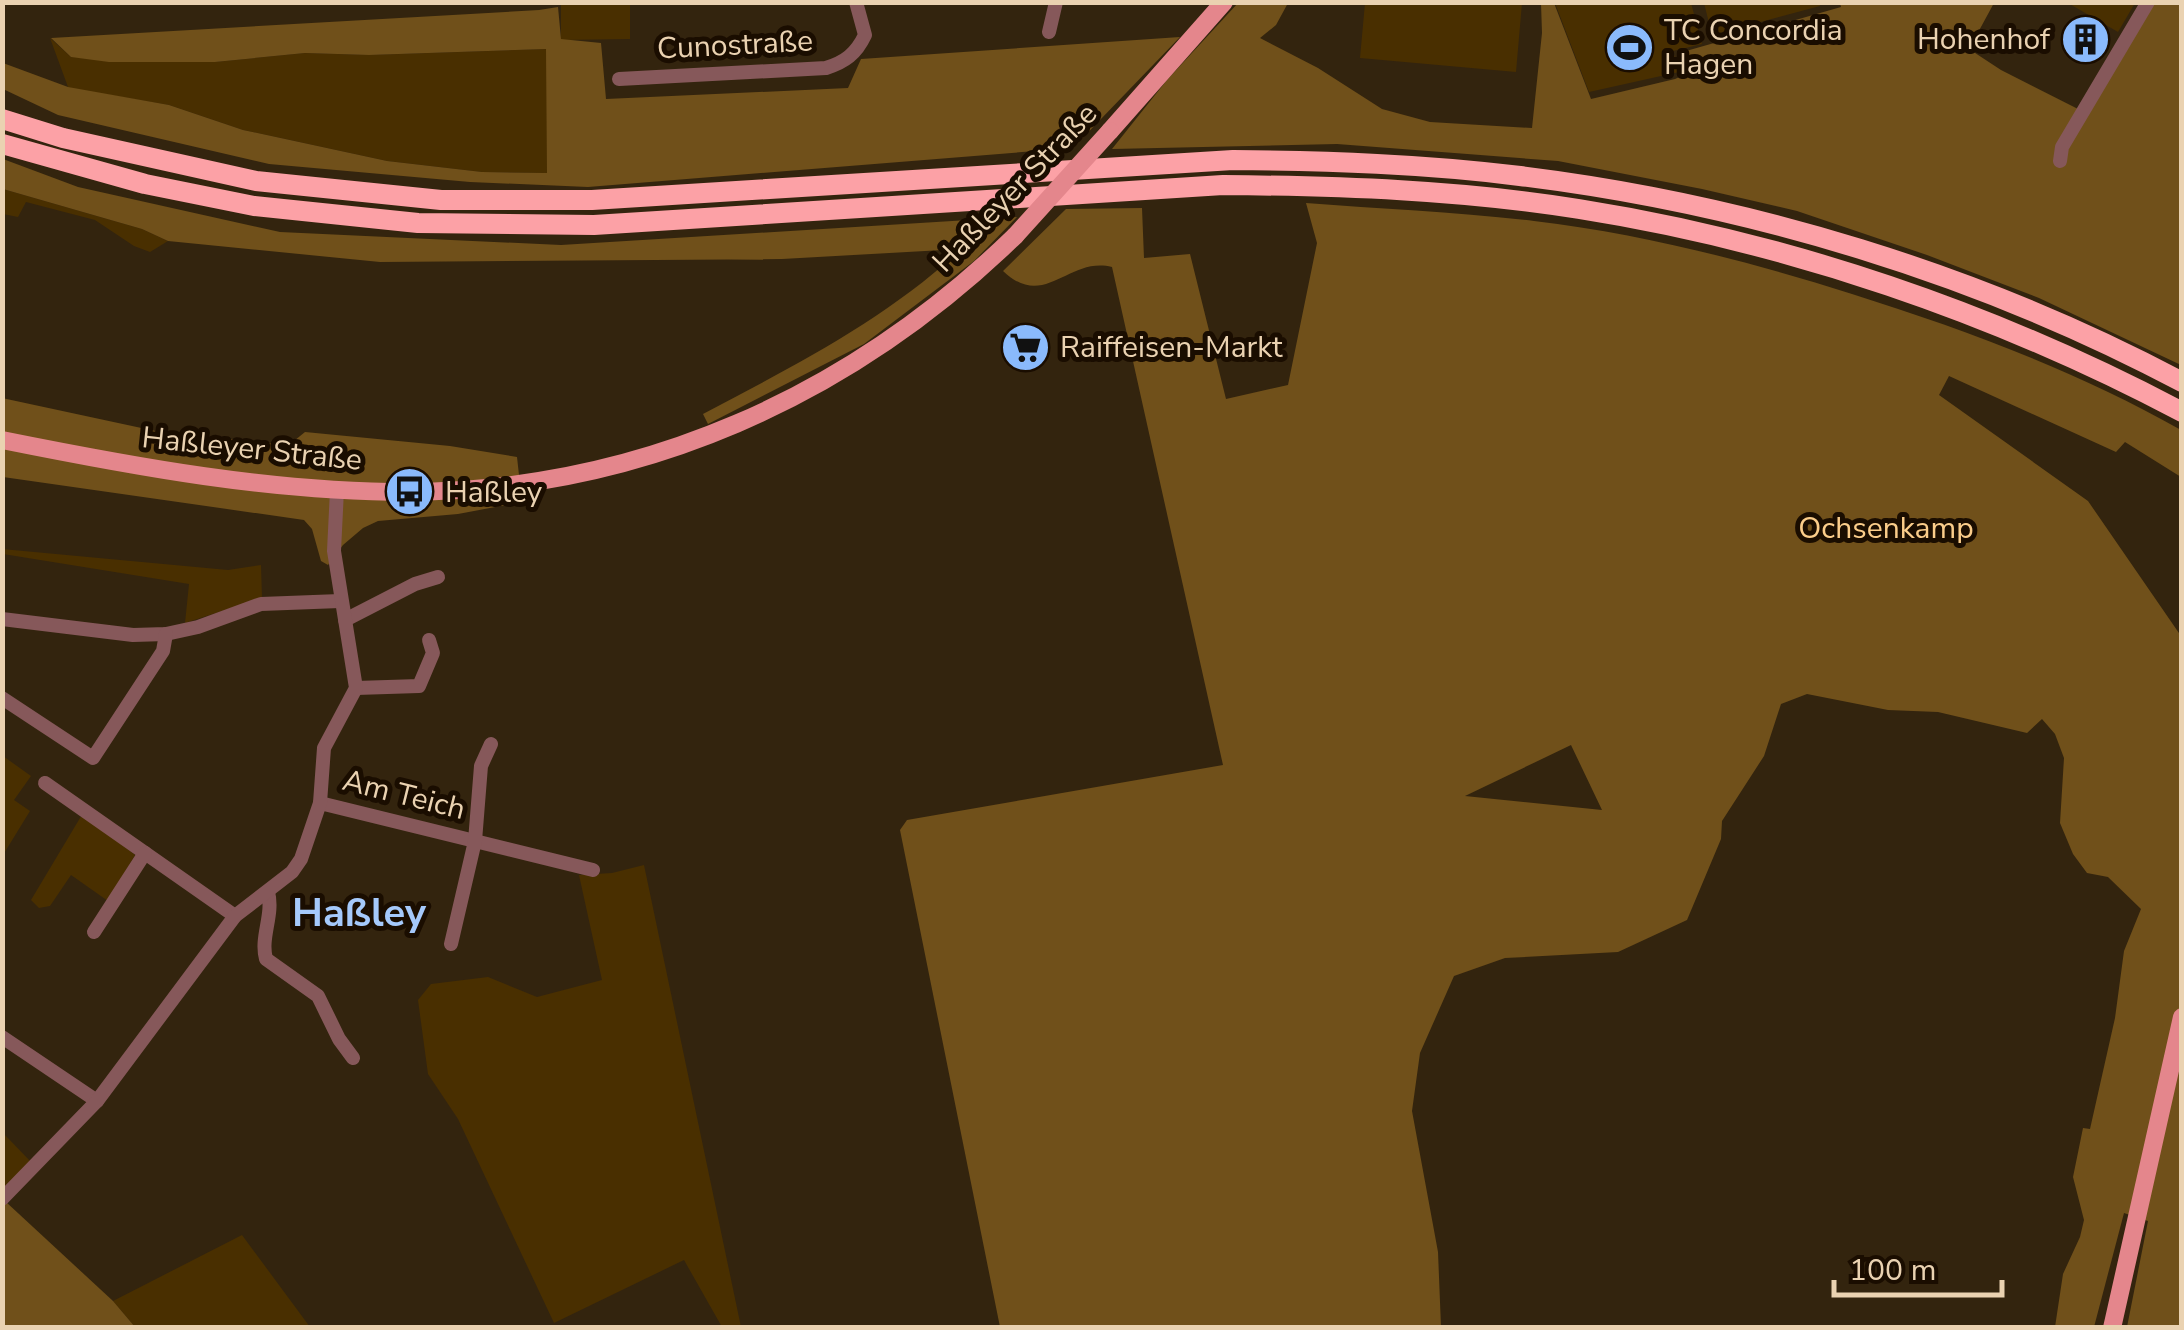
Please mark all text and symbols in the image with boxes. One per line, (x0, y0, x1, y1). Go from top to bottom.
place label: TC Concordia Hagen (1664, 10, 1843, 85)
building icon: Hohenhof (2059, 13, 2111, 65)
place label: Hohenhof (1917, 19, 2051, 60)
street label: Cunostraße (656, 20, 814, 70)
sports icon: TC Concordia Hagen (1603, 21, 1655, 73)
street label: Haßleyer Straße (923, 94, 1107, 282)
supermarket icon: Raiffeisen-Markt (999, 321, 1051, 373)
place label: Raiffeisen-Markt (1060, 327, 1283, 368)
street label: Haßleyer Straße (140, 417, 364, 481)
bus stop icon: Haßley (384, 466, 436, 518)
place label: Haßley (445, 472, 543, 513)
park label: Ochsenkamp (1798, 508, 1974, 549)
street label: Am Teich (338, 760, 470, 830)
district label: Haßley (292, 886, 427, 940)
scale bar (1834, 1235, 2002, 1297)
text: 100 m (1849, 1250, 1936, 1291)

